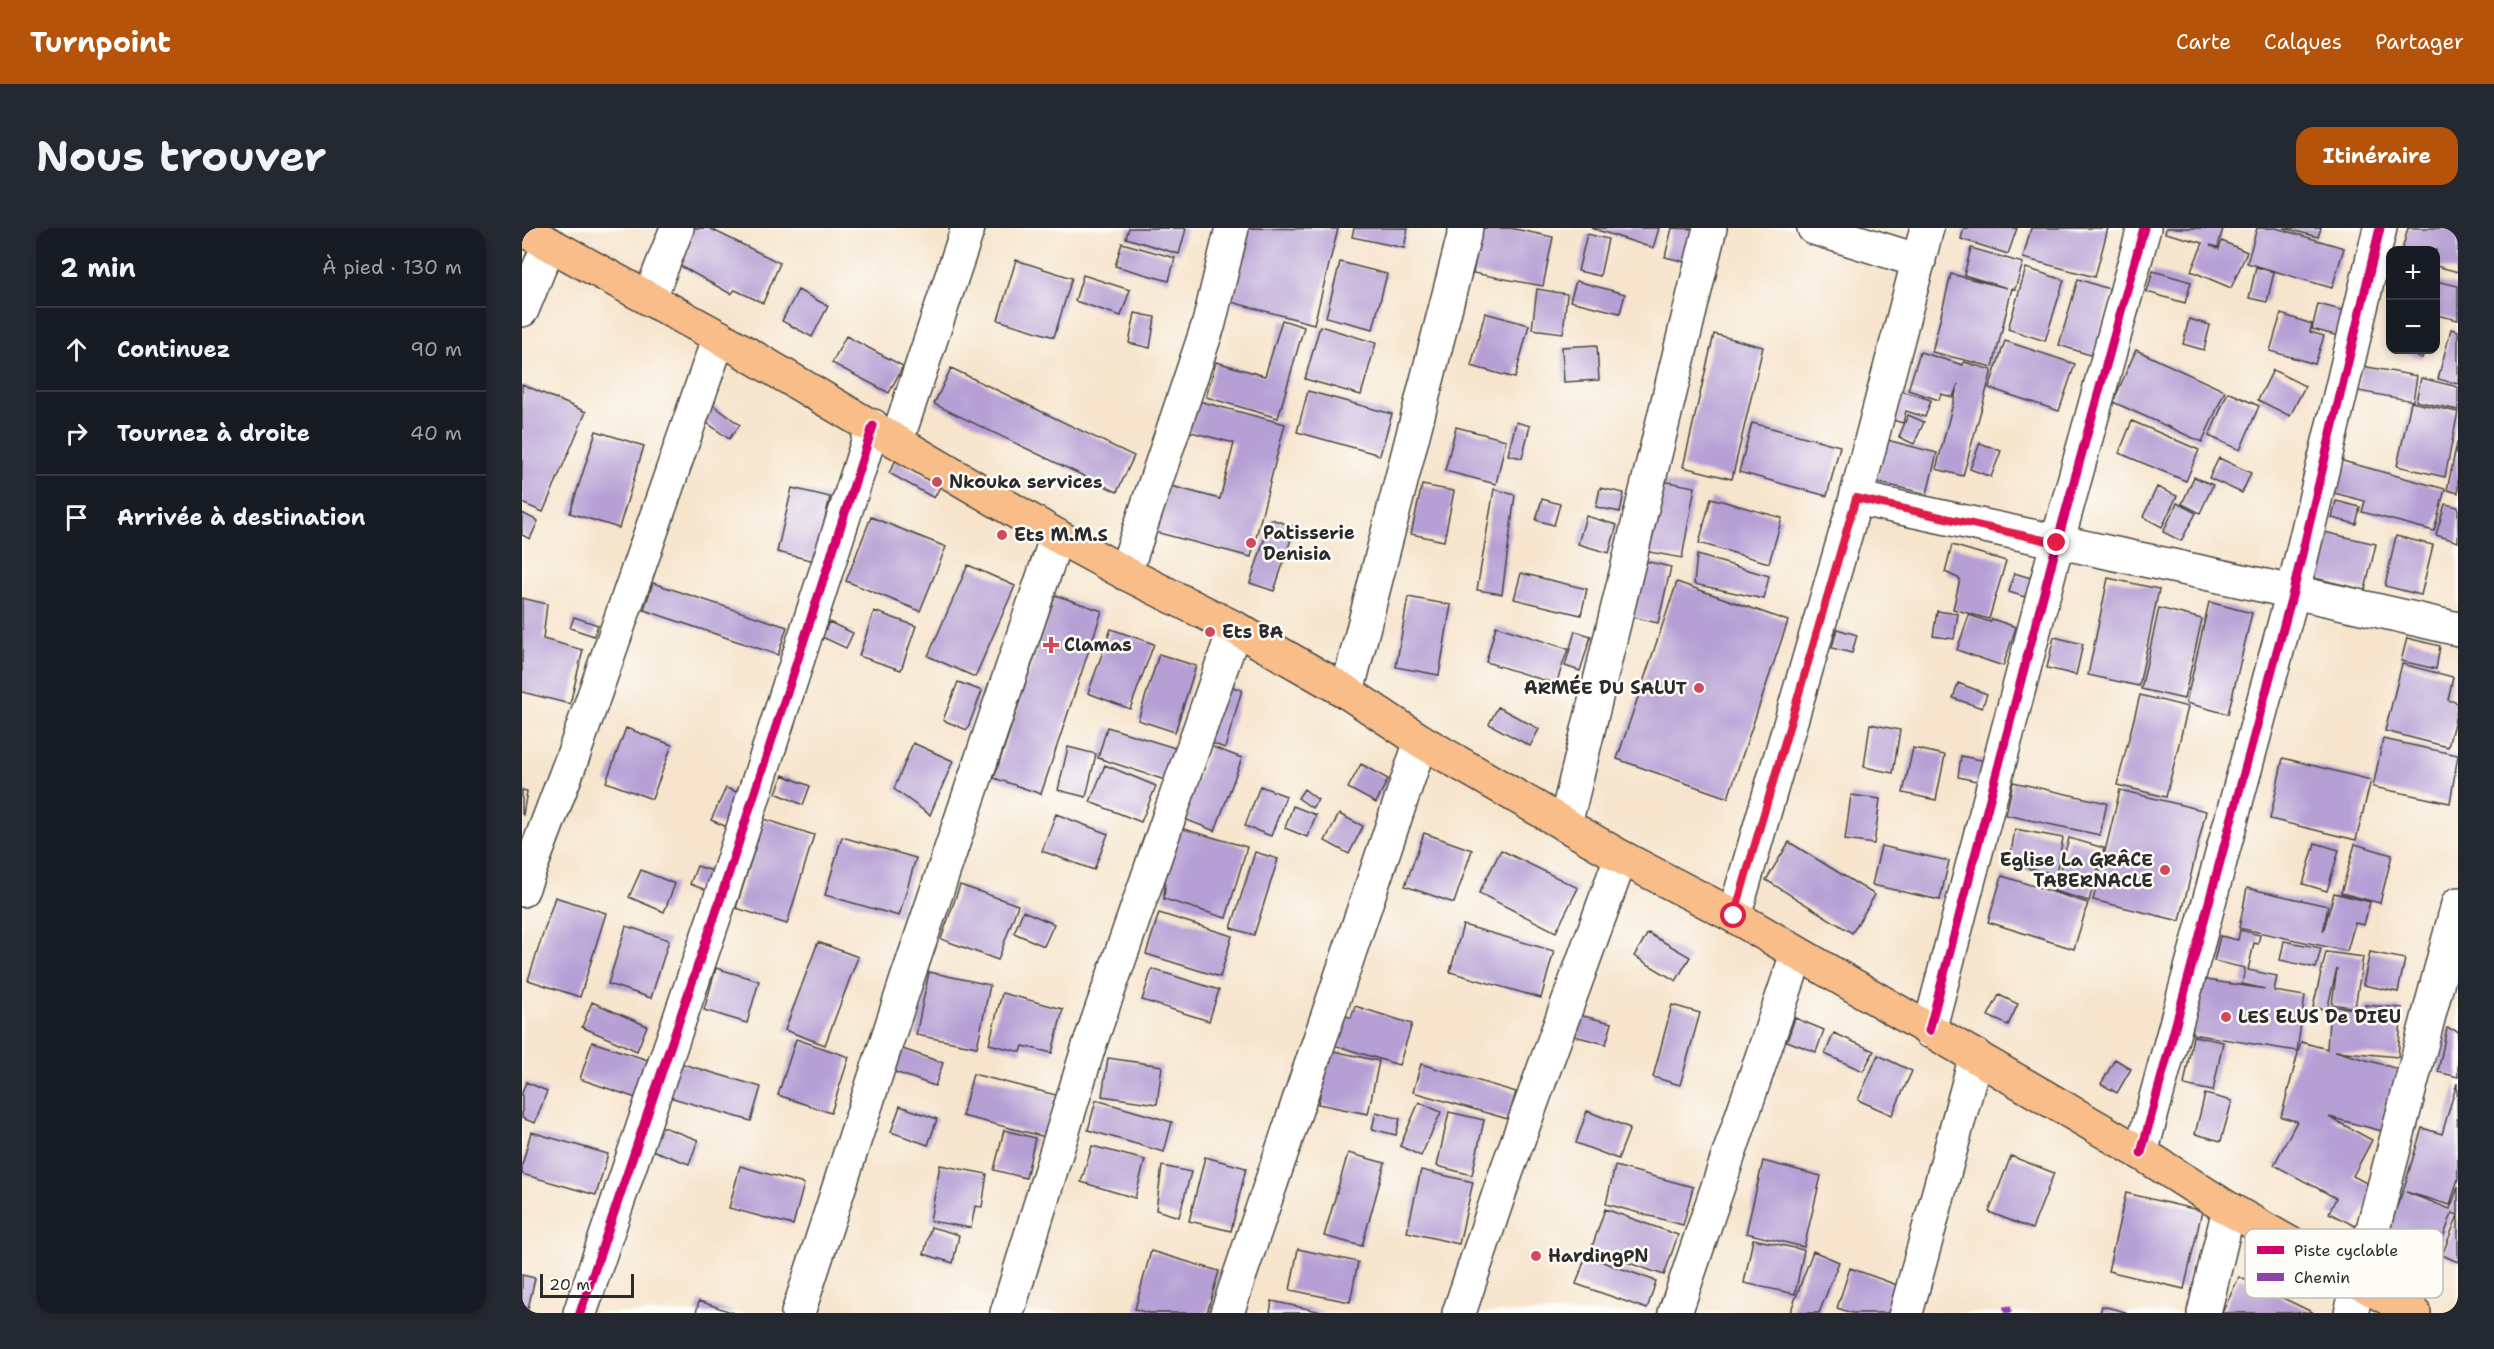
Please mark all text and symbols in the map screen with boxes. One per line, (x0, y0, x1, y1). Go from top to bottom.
text: Turnpoint (30, 23, 171, 61)
text: Carte (2176, 28, 2231, 56)
text: Calques (2264, 28, 2342, 56)
text: Partager (2375, 28, 2464, 56)
button: Itinéraire (2296, 127, 2458, 185)
text: Nous trouver (36, 128, 326, 184)
map controls (2386, 246, 2440, 354)
button: + (2386, 246, 2440, 300)
text: 2 min (60, 250, 136, 285)
text: À pied · 130 m (322, 254, 462, 280)
button: − (2386, 300, 2440, 354)
icon: ahead (60, 333, 93, 366)
text: Continuez (117, 335, 230, 364)
text: 90 m (410, 336, 462, 362)
icon: right (60, 417, 93, 450)
text: Tournez à droite (117, 419, 310, 448)
text: 40 m (410, 420, 462, 446)
place label: Nkouka services (949, 470, 1103, 494)
marker: Nkouka services (930, 475, 944, 489)
icon: arrive (60, 501, 93, 534)
text: Arrivée à destination (117, 503, 365, 532)
place label: Patisserie Denisia (1263, 521, 1355, 566)
place label: Ets M.M.S (1014, 523, 1108, 547)
marker: Ets M.M.S (995, 528, 1009, 542)
route end (2043, 529, 2069, 555)
marker: Patisserie Denisia (1244, 536, 1258, 550)
place label: Ets BA (1222, 620, 1284, 644)
marker: Ets BA (1203, 625, 1217, 639)
place label: Clamas (1064, 633, 1132, 657)
marker: Clamas (1042, 636, 1060, 654)
place label: ARMÉE DU SALUT (1524, 674, 1687, 700)
marker: ARMÉE DU SALUT (1692, 681, 1706, 695)
place label: Eglise La GRÂCE TABERNACLE (2000, 848, 2153, 893)
marker: Eglise La GRÂCE TABERNACLE (2158, 863, 2172, 877)
route start (1720, 902, 1746, 928)
place label: LES ELUS De DIEU (2238, 1005, 2401, 1029)
marker: LES ELUS De DIEU (2219, 1010, 2233, 1024)
legend (2245, 1229, 2443, 1298)
text: Piste cyclable (2294, 1240, 2398, 1261)
place label: HardingPN (1548, 1244, 1649, 1268)
marker: HardingPN (1529, 1249, 1543, 1263)
text: Chemin (2294, 1267, 2350, 1288)
scale bar (540, 1271, 634, 1298)
text: 20 m (549, 1274, 590, 1295)

